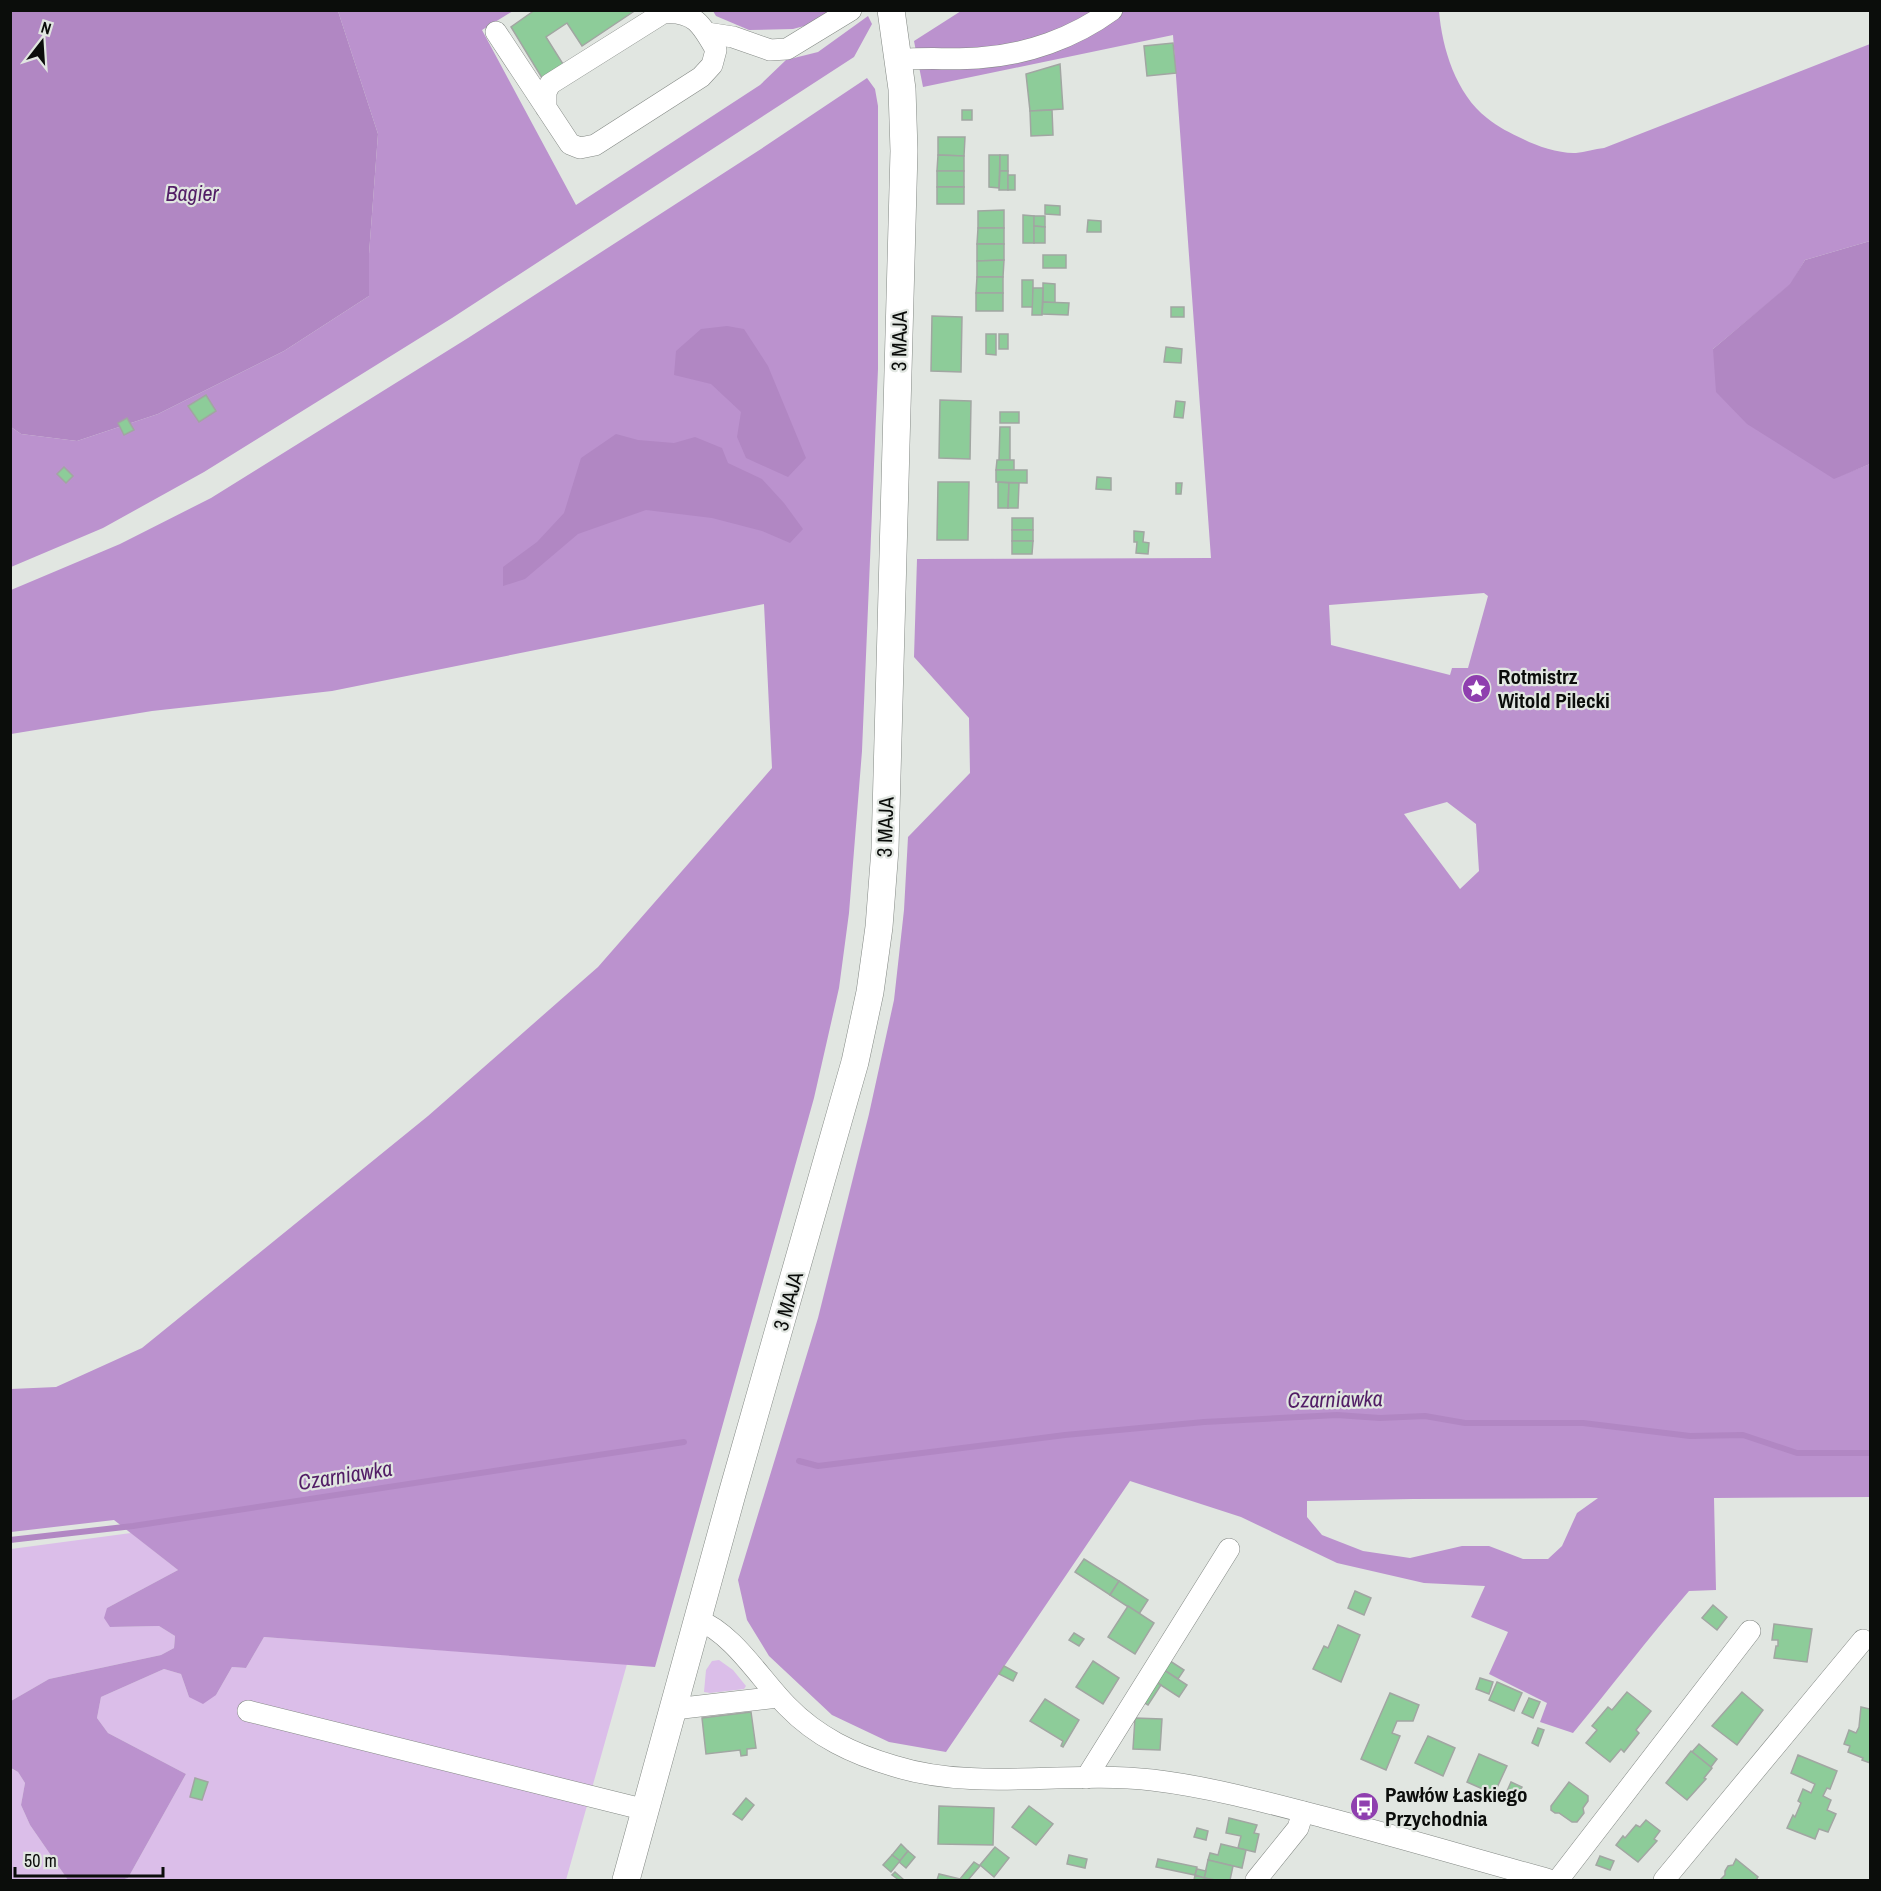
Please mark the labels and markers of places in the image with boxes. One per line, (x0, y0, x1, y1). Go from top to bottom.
place label: Rotmistrz Witold Pilecki (1498, 662, 1610, 715)
place icon: Rotmistrz Witold Pilecki (1461, 672, 1493, 704)
place label: Pawłów Łaskiego Przychodnia (1385, 1780, 1528, 1833)
bus stop icon: Pawłów Łaskiego Przychodnia (1348, 1790, 1380, 1822)

